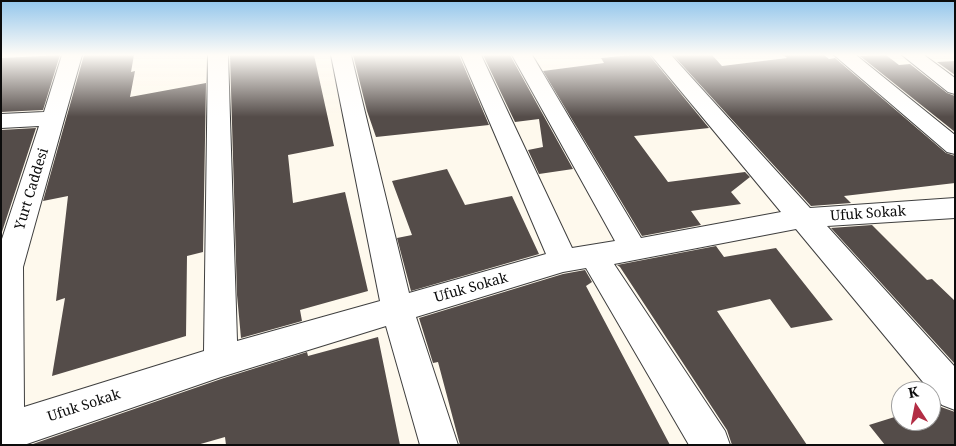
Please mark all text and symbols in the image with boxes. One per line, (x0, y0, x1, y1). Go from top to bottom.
street label: Yurt Caddesi (12, 146, 52, 232)
street label: Ufuk Sokak (830, 203, 906, 225)
street label: Ufuk Sokak (432, 269, 510, 307)
north arrow (891, 381, 941, 431)
text: K (906, 381, 920, 402)
street label: Ufuk Sokak (45, 386, 123, 426)

